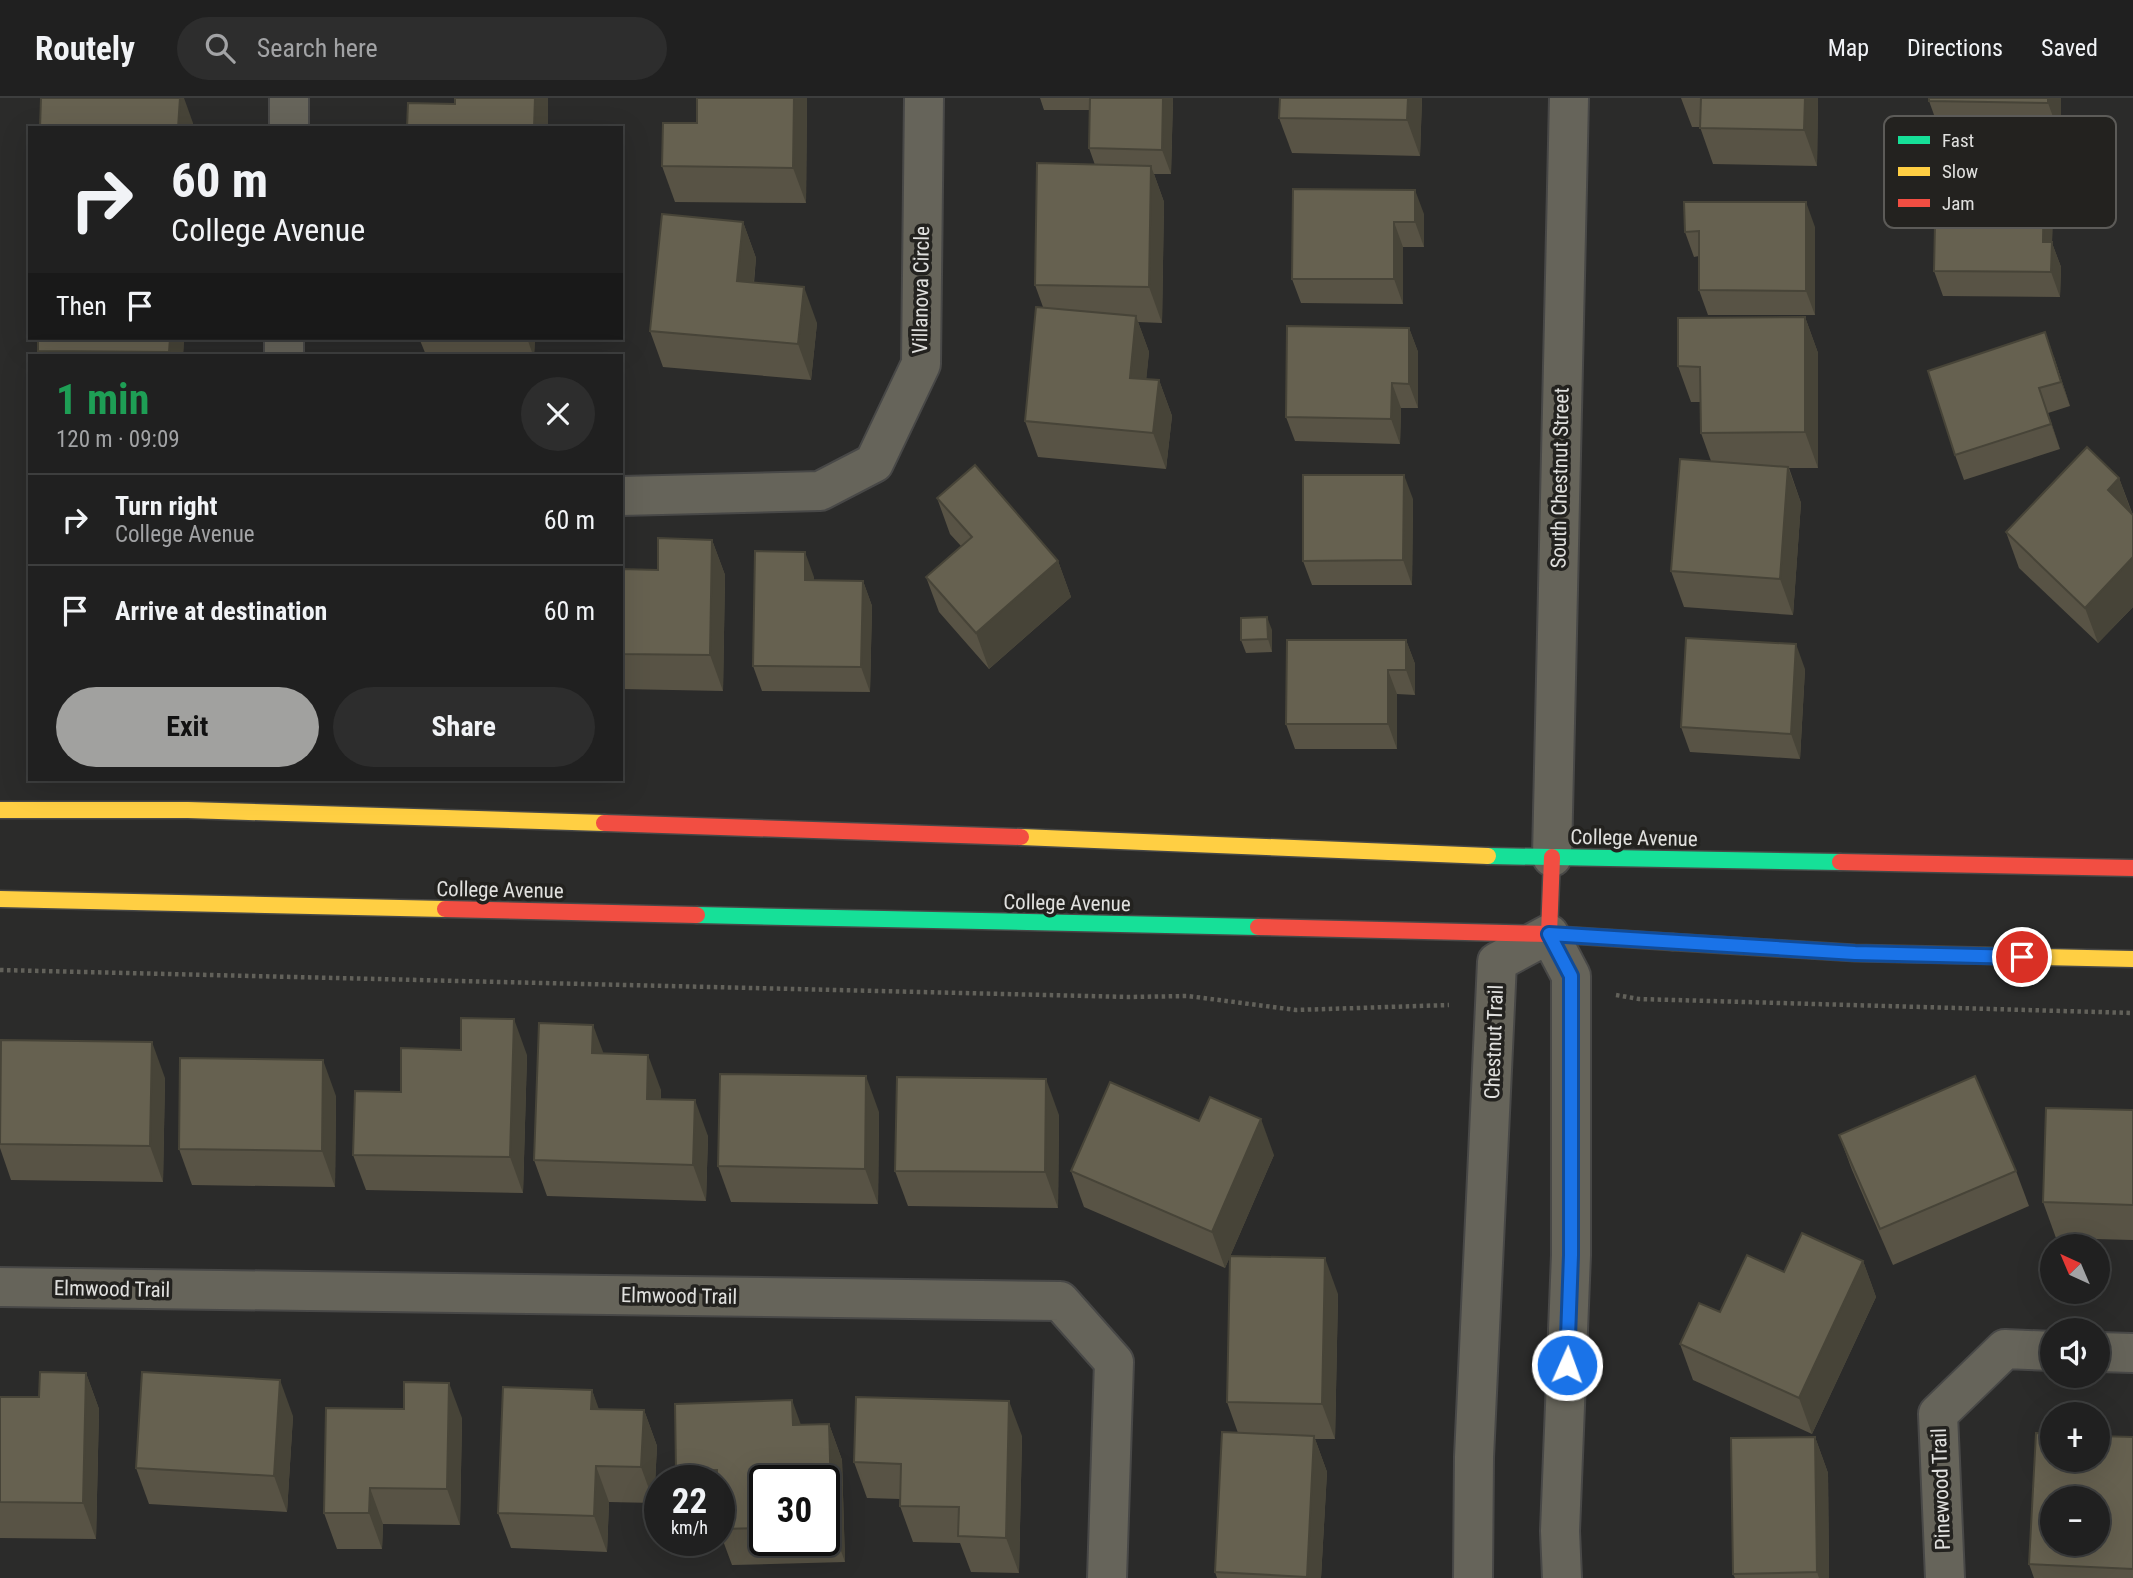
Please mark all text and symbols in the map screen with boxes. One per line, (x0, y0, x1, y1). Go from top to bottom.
search box (177, 17, 667, 80)
text: Routely (35, 29, 135, 68)
icon: search (201, 29, 239, 67)
text: Search here (257, 33, 378, 63)
text: Map (1828, 34, 1869, 62)
text: Directions (1907, 34, 2003, 62)
text: Saved (2041, 34, 2098, 62)
legend (1884, 116, 2116, 228)
text: Fast (1942, 129, 1974, 152)
text: 60 m (171, 152, 268, 209)
icon: right (56, 154, 147, 245)
text: Slow (1942, 160, 1978, 183)
text: Jam (1942, 192, 1975, 215)
text: College Avenue (171, 211, 365, 249)
street label: Villanova Circle (908, 226, 934, 354)
icon: arrive (121, 287, 159, 325)
text: Then (56, 291, 107, 321)
text: 1 min (56, 375, 149, 424)
button: close (521, 377, 595, 451)
street label: South Chestnut Street (1546, 387, 1574, 569)
text: 120 m · 09:09 (56, 426, 180, 453)
text: Turn right (115, 491, 217, 521)
icon: right (56, 501, 94, 539)
text: 60 m (544, 505, 595, 535)
text: College Avenue (115, 521, 255, 548)
icon: arrive (56, 592, 94, 630)
text: Arrive at destination (115, 596, 327, 626)
text: 60 m (544, 596, 595, 626)
button: Exit (56, 687, 319, 767)
button: Share (333, 687, 595, 767)
street label: College Avenue (1570, 825, 1698, 851)
street label: College Avenue (436, 877, 564, 903)
street label: College Avenue (1003, 890, 1131, 916)
pin (1992, 927, 2052, 987)
icon: arrive (2003, 938, 2041, 976)
street label: Chestnut Trail (1480, 984, 1508, 1100)
north arrow (2040, 1234, 2110, 1304)
map controls (2040, 1234, 2110, 1556)
street label: Elmwood Trail (54, 1276, 170, 1302)
street label: Elmwood Trail (621, 1283, 737, 1309)
button: sound (2040, 1318, 2110, 1388)
position arrow (1530, 1328, 1604, 1402)
button: + (2040, 1402, 2110, 1472)
street label: Pinewood Trail (1927, 1428, 1955, 1550)
speed limit sign: 30 (749, 1465, 840, 1556)
text: 22 (672, 1481, 707, 1522)
button: − (2040, 1486, 2110, 1556)
text: km/h (671, 1517, 708, 1538)

